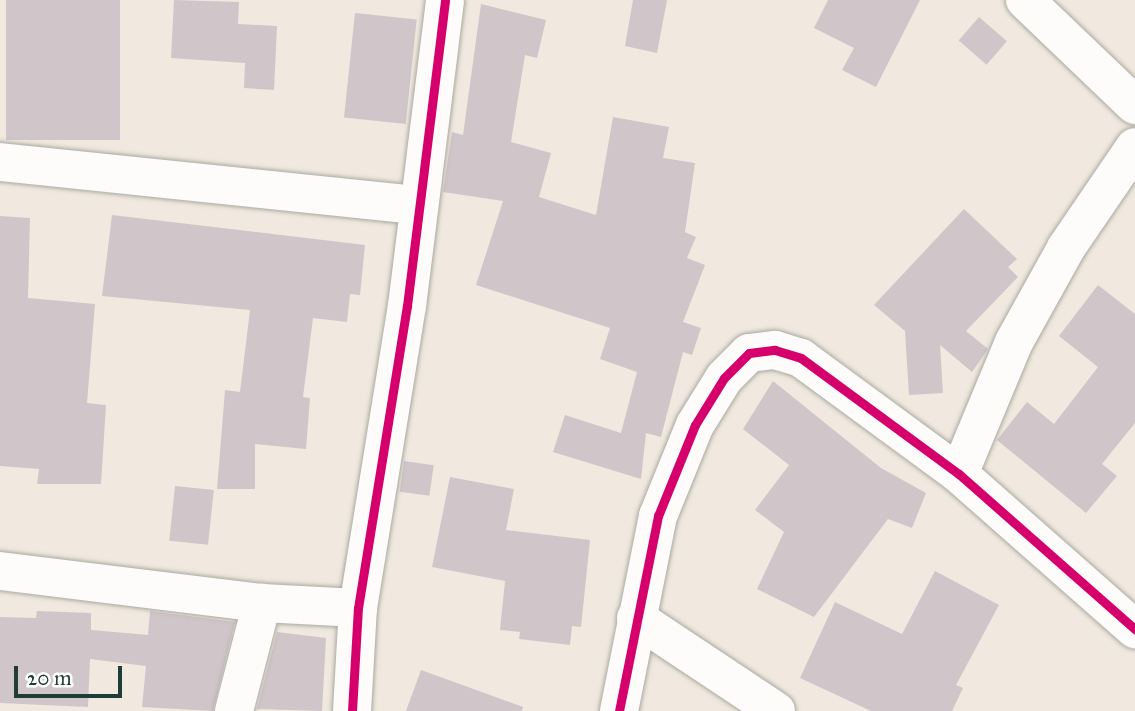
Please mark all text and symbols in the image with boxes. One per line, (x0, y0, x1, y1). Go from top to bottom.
scale bar (18, 652, 126, 696)
text: 20 m (27, 665, 72, 691)

